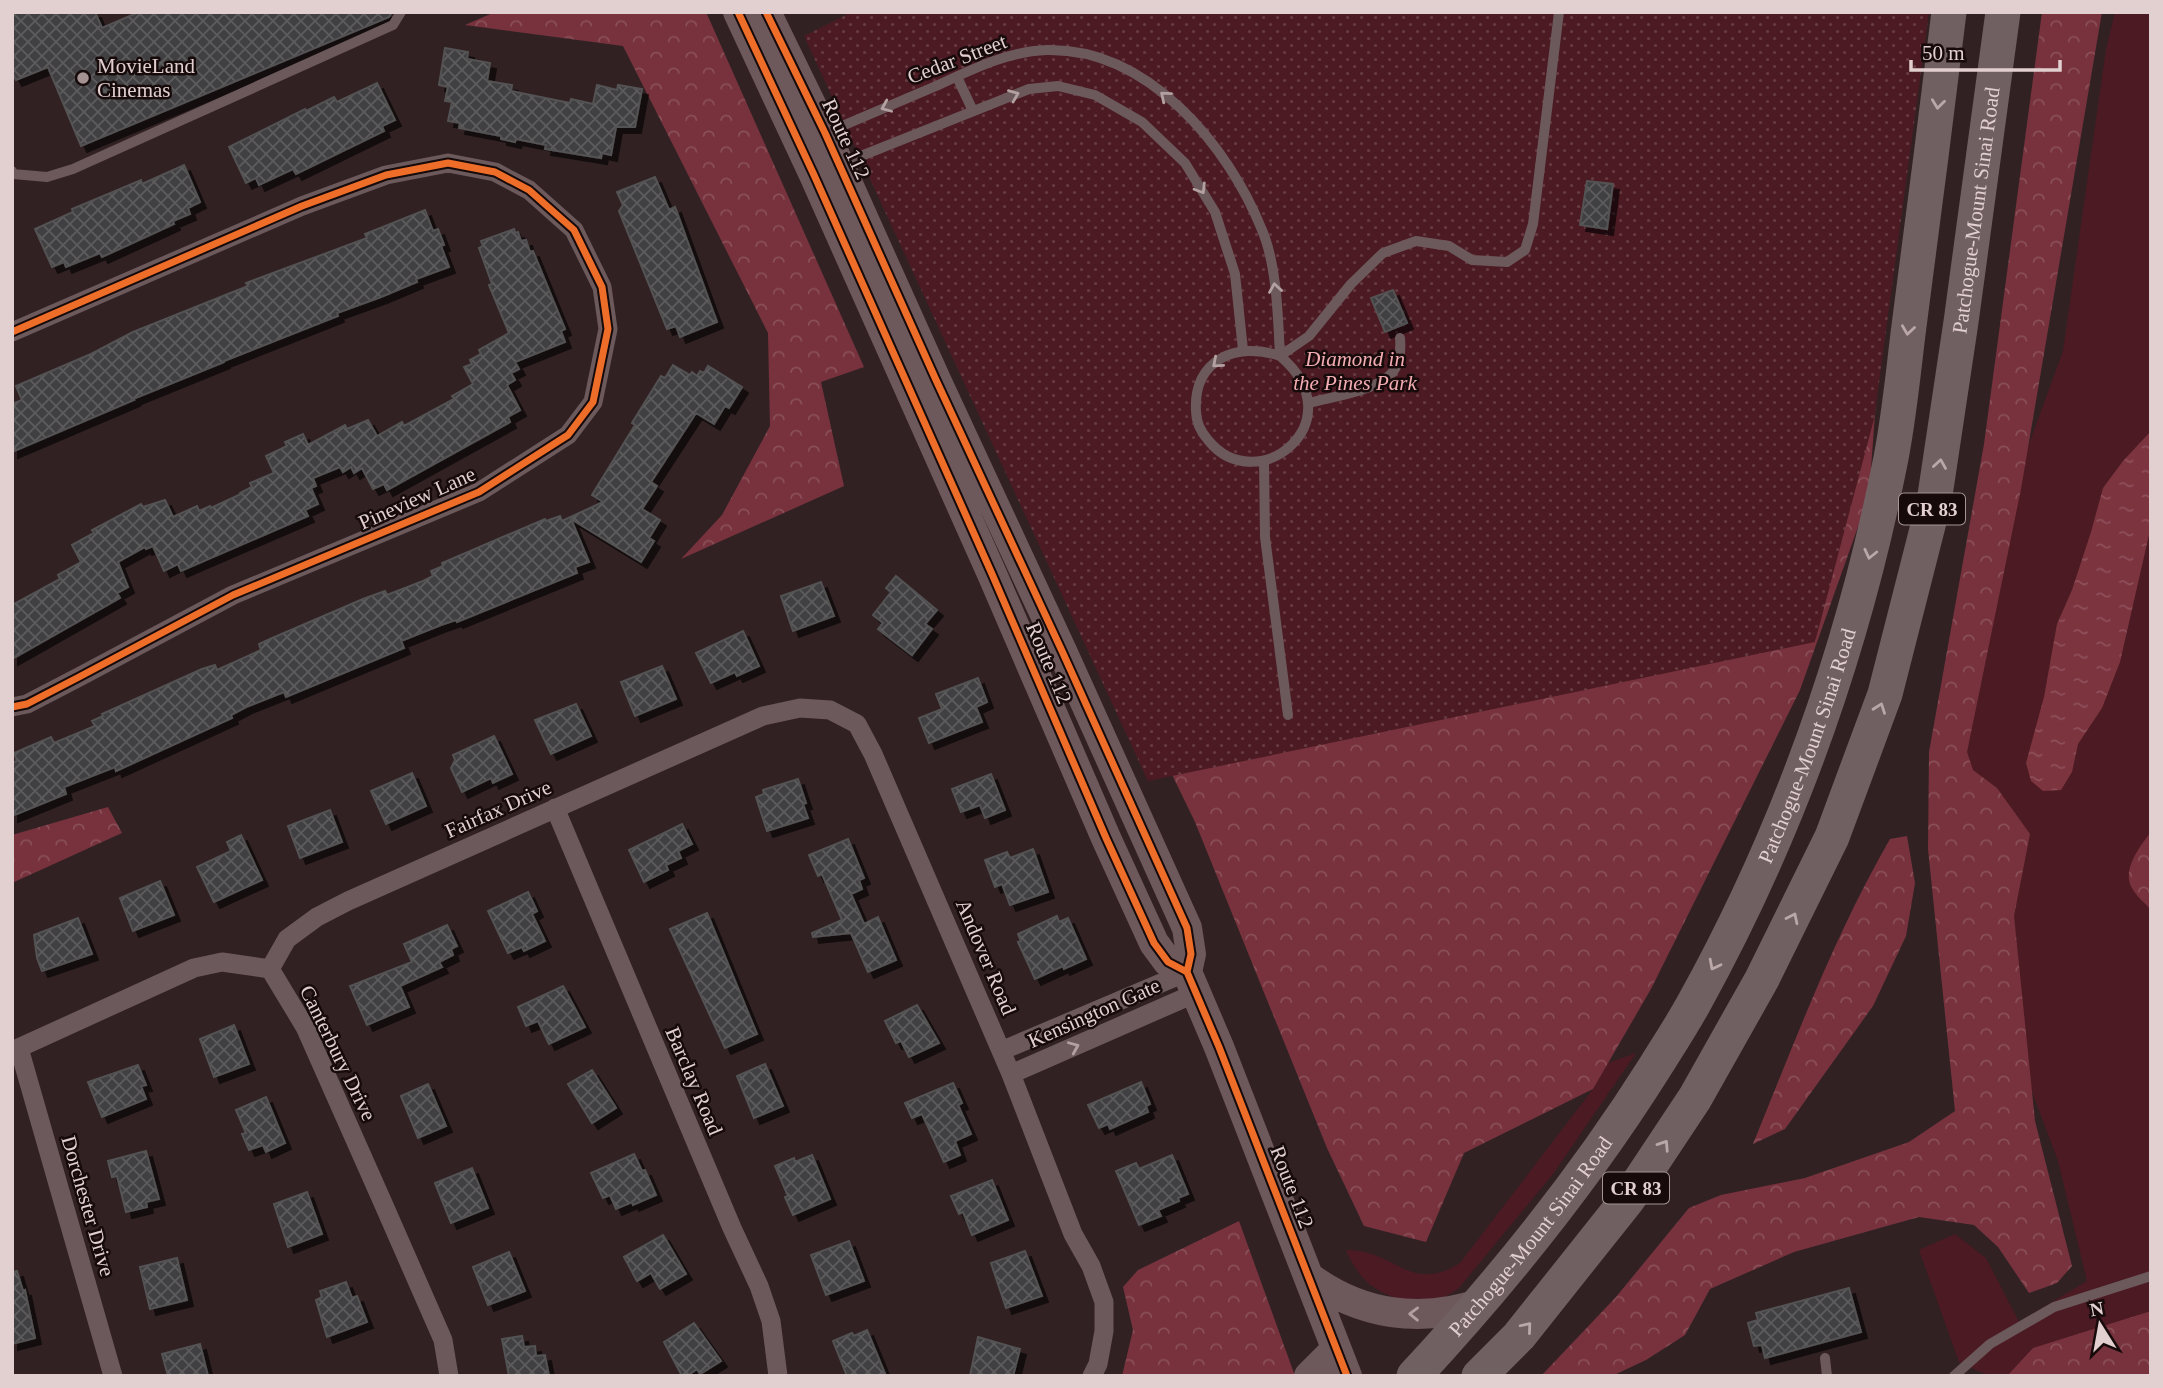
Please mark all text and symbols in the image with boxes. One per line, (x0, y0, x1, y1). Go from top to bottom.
scale bar (1911, 28, 2060, 72)
street label: Cedar Street (904, 29, 1010, 89)
text: 50 m (1922, 41, 1965, 65)
place label: MovieLand Cinemas (97, 54, 195, 102)
marker: MovieLand Cinemas (75, 70, 91, 86)
street label: Patchogue-Mount Sinai Road (1947, 85, 2005, 335)
one-way arrow (1007, 89, 1019, 103)
one-way arrow (1160, 91, 1173, 104)
street label: Route 112 (817, 95, 875, 183)
one-way arrow (1930, 98, 1945, 110)
one-way arrow (881, 99, 893, 113)
one-way arrow (1192, 181, 1205, 194)
one-way arrow (1268, 282, 1283, 294)
one-way arrow (1901, 324, 1916, 336)
park label: Diamond in the Pines Park (1293, 347, 1417, 395)
one-way arrow (1212, 355, 1225, 367)
one-way arrow (1932, 458, 1947, 469)
street label: Pineview Lane (355, 462, 479, 534)
road number: CR 83 (1899, 494, 1965, 524)
one-way arrow (1863, 548, 1878, 560)
street label: Route 112 (1021, 619, 1077, 707)
street label: Patchogue-Mount Sinai Road (1753, 625, 1861, 867)
one-way arrow (1871, 703, 1885, 715)
street label: Fairfax Drive (441, 775, 555, 843)
street label: Andover Road (951, 896, 1021, 1019)
one-way arrow (1784, 913, 1798, 925)
one-way arrow (1708, 958, 1722, 971)
street label: Kensington Gate (1024, 973, 1164, 1053)
street label: Canterbury Drive (295, 981, 381, 1125)
street label: Barclay Road (661, 1023, 728, 1139)
one-way arrow (1067, 1041, 1079, 1055)
street label: Patchogue-Mount Sinai Road (1444, 1132, 1618, 1341)
street label: Dorchester Drive (56, 1133, 120, 1279)
one-way arrow (1655, 1140, 1668, 1153)
street label: Route 112 (1265, 1142, 1319, 1232)
road number: CR 83 (1603, 1172, 1669, 1204)
north arrow (2065, 1290, 2135, 1360)
text: N (2088, 1297, 2106, 1320)
one-way arrow (1409, 1307, 1420, 1322)
one-way arrow (1519, 1322, 1531, 1335)

